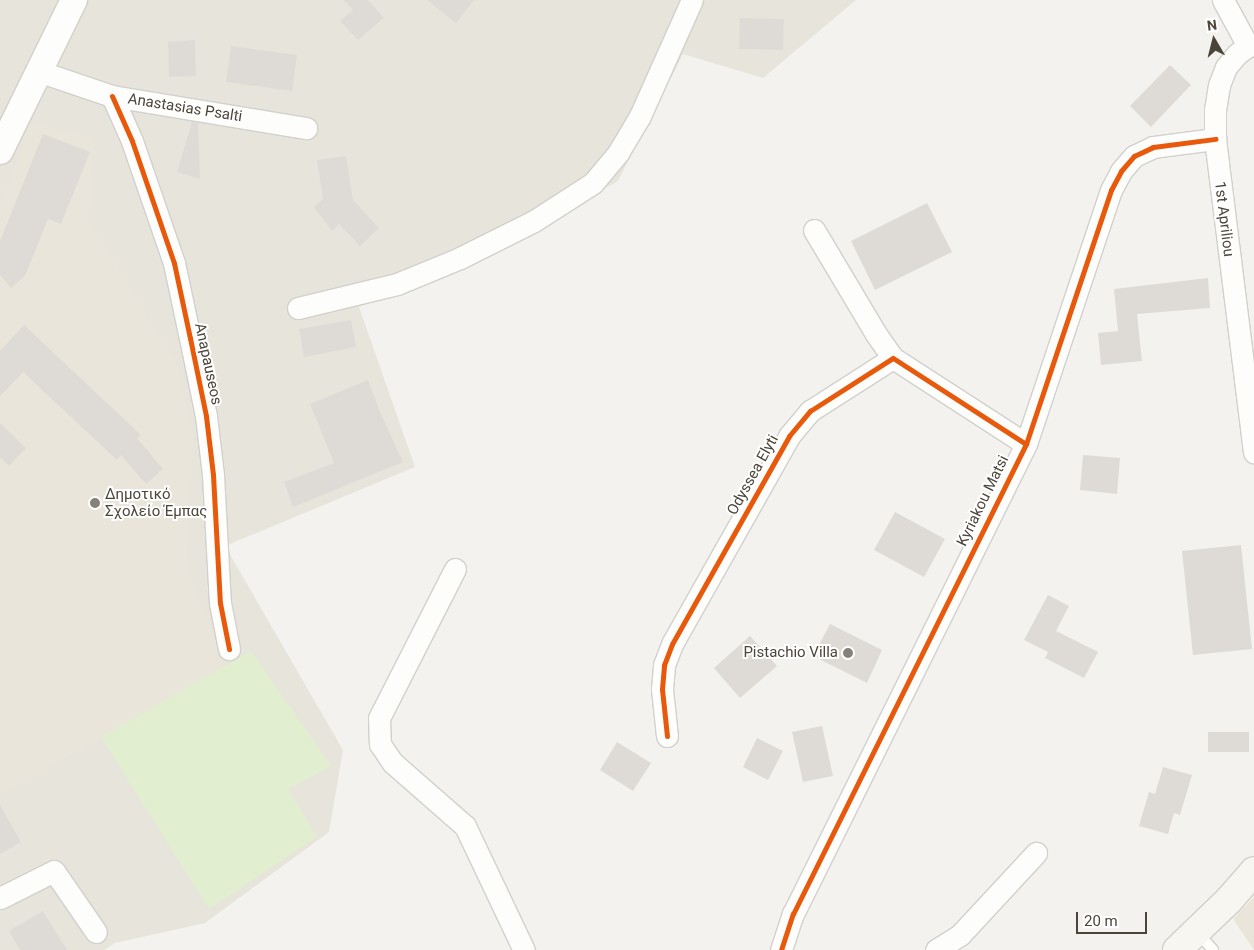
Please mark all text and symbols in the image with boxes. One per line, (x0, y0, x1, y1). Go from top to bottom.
north arrow (1189, 15, 1239, 65)
text: N (1206, 17, 1218, 34)
street label: Anastasias Psalti (126, 90, 244, 126)
street label: 1st Apriliou (1210, 180, 1238, 258)
street label: Anapauseos (191, 322, 225, 406)
street label: Odyssea Elyti (724, 432, 782, 518)
street label: Kyriakou Matsi (953, 453, 1013, 549)
place label: Δημοτικό Σχολείο Έμπας (105, 485, 207, 520)
marker: Δημοτικό Σχολείο Έμπας (89, 497, 101, 509)
place label: Pistachio Villa (743, 644, 838, 662)
marker: Pistachio Villa (842, 647, 854, 659)
scale bar (1079, 902, 1150, 934)
text: 20 m (1084, 912, 1118, 930)

